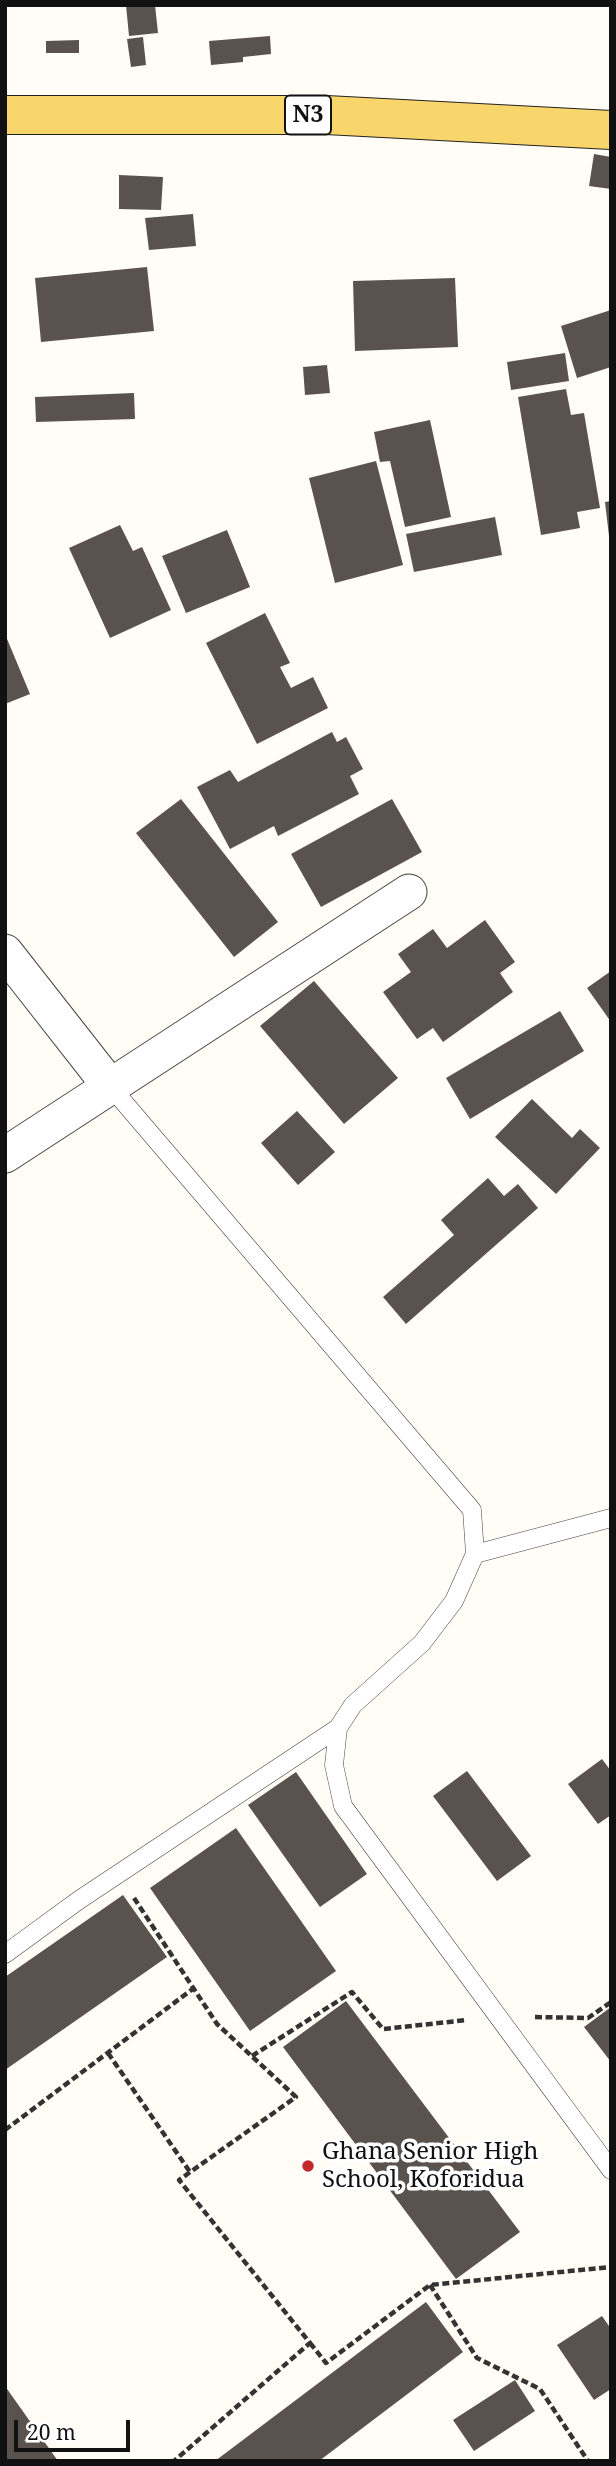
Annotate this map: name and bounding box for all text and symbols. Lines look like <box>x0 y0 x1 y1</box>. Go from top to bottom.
road number: N3 <box>285 96 331 134</box>
place label: Ghana Senior High School, Koforidua <box>322 2138 538 2194</box>
marker: Ghana Senior High School, Koforidua <box>300 2158 316 2174</box>
scale bar <box>18 2406 133 2450</box>
text: 20 m <box>27 2418 76 2446</box>

